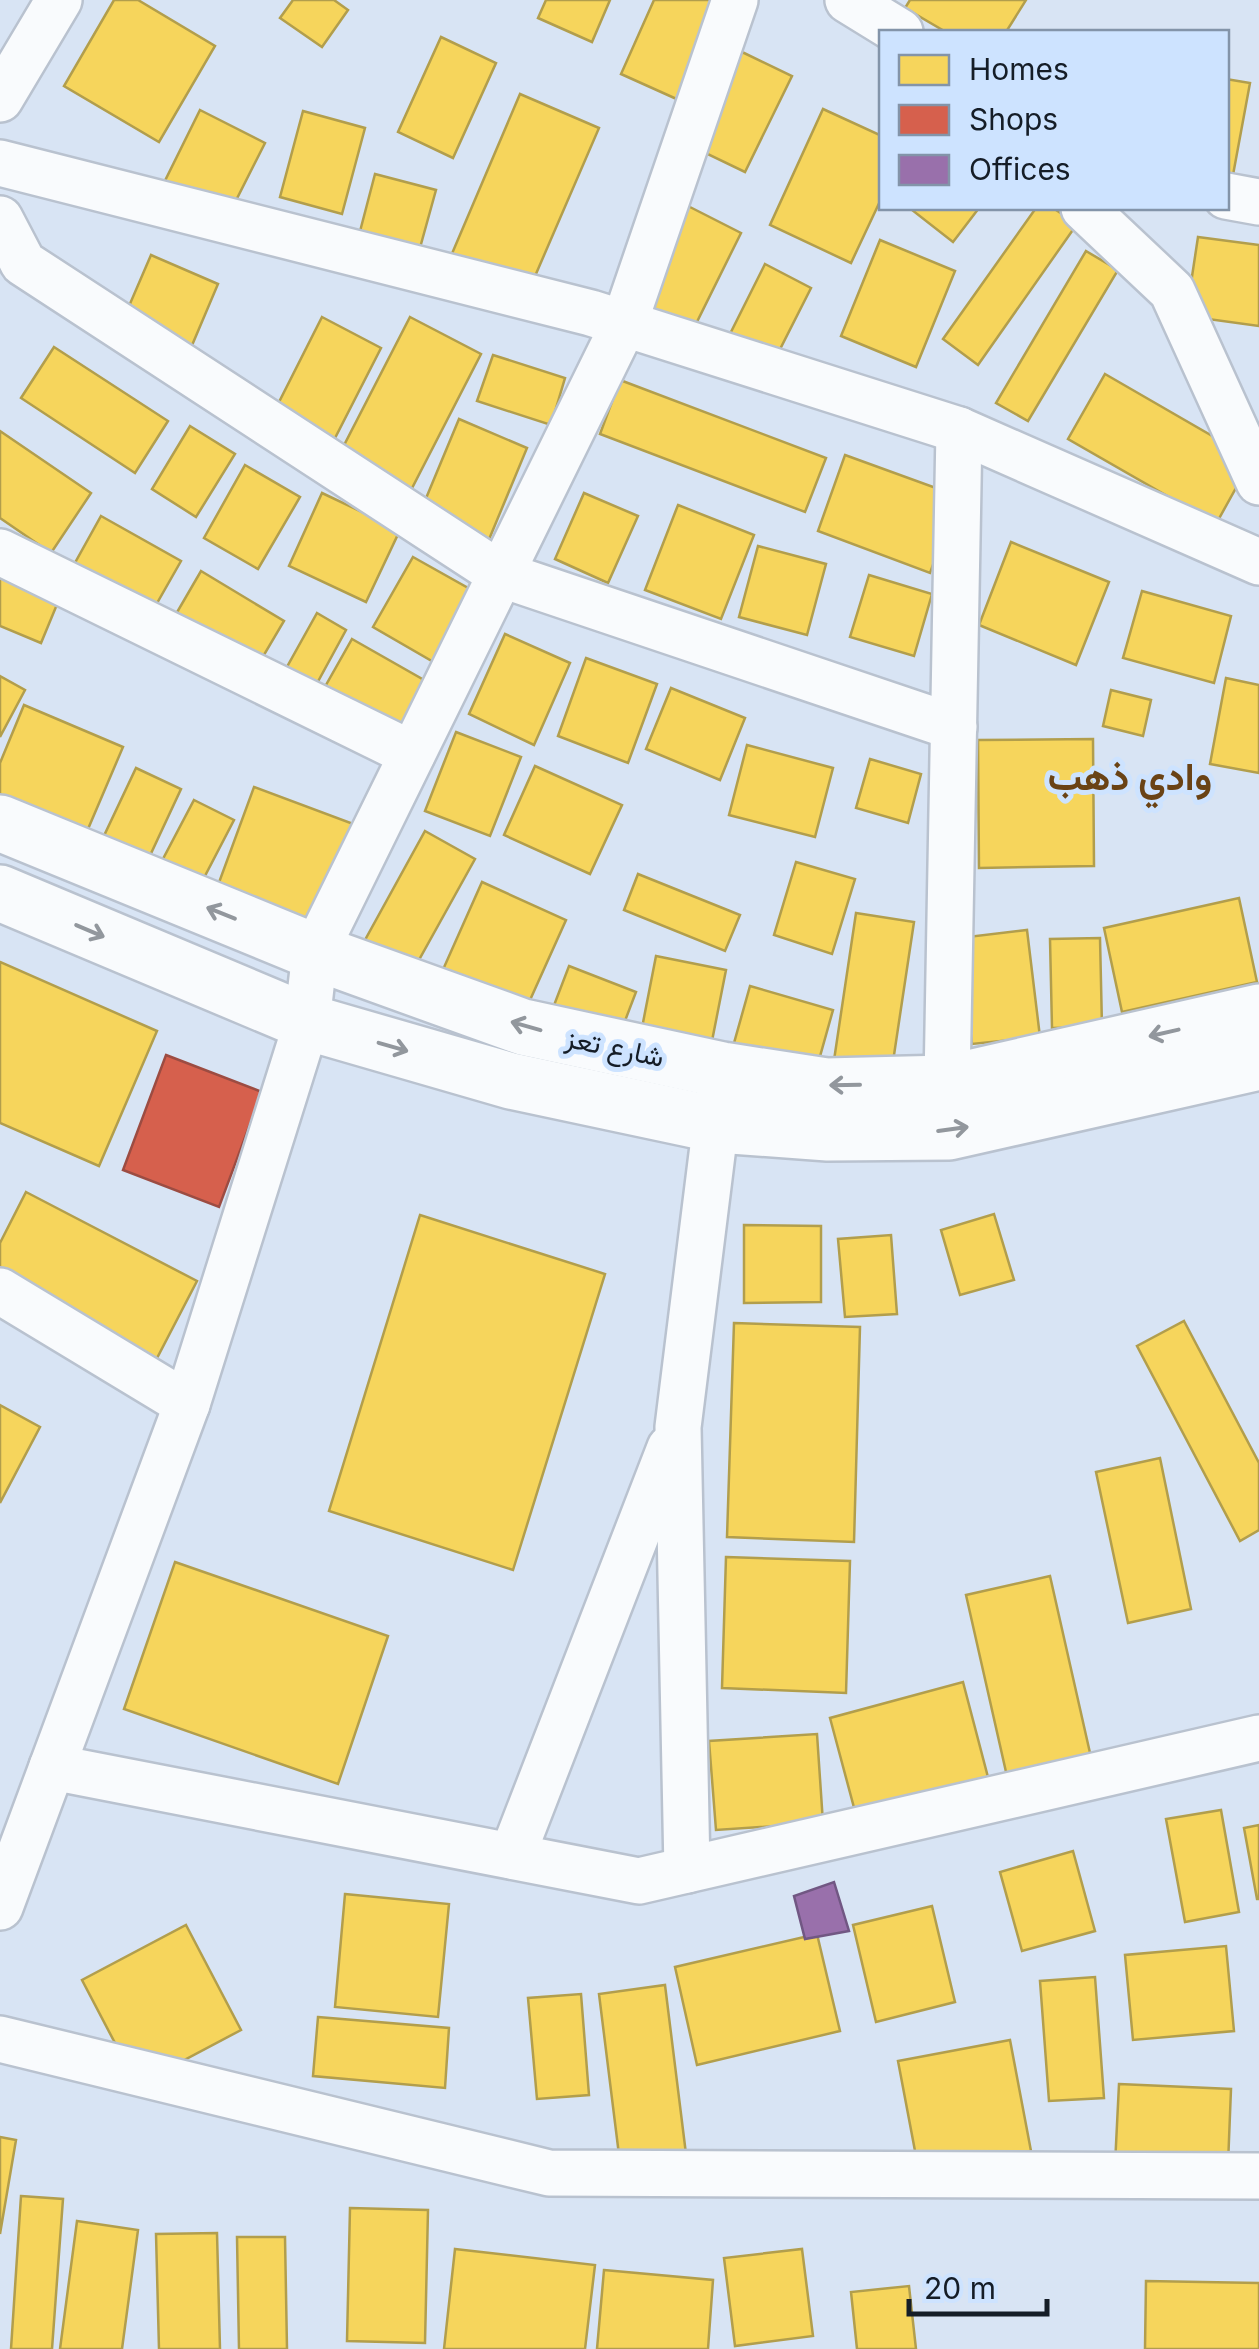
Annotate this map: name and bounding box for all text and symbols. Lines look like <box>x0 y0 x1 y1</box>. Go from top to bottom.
legend <box>879 30 1229 210</box>
text: Homes <box>969 51 1069 87</box>
text: Shops <box>969 101 1058 137</box>
text: Offices <box>969 151 1071 187</box>
district label: وادي ذهب <box>1048 753 1212 809</box>
one-way arrow <box>206 903 237 921</box>
one-way arrow <box>74 923 105 941</box>
one-way arrow <box>510 1016 542 1035</box>
street label: شارع تعز <box>561 1020 667 1076</box>
one-way arrow <box>1149 1025 1181 1043</box>
one-way arrow <box>377 1039 408 1057</box>
one-way arrow <box>829 1076 861 1095</box>
one-way arrow <box>936 1120 969 1138</box>
scale bar <box>909 2254 1046 2316</box>
text: 20 m <box>924 2270 996 2306</box>

